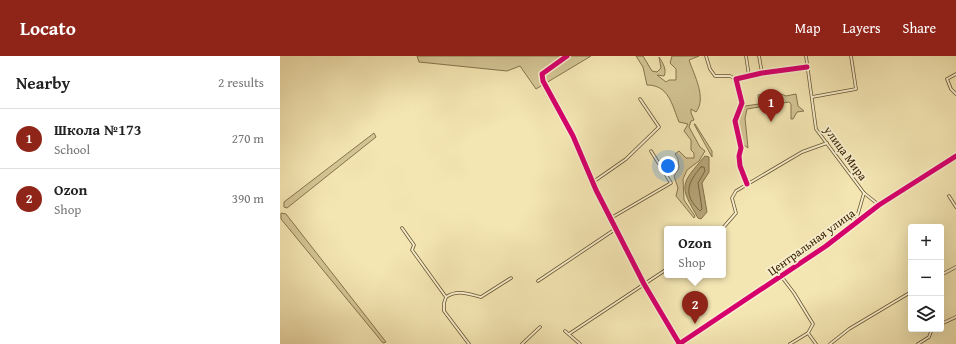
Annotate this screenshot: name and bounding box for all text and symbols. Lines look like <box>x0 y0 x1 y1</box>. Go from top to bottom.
text: Locato <box>20 14 76 42</box>
text: Map <box>795 18 821 38</box>
text: Layers <box>843 18 881 38</box>
text: Share <box>903 18 936 38</box>
text: Nearby <box>16 70 70 95</box>
text: 2 results <box>218 73 264 92</box>
pin: 1 <box>758 89 784 122</box>
text: Школа №173 <box>54 119 141 140</box>
street label: улица Мира <box>820 121 872 184</box>
text: 1 <box>26 129 32 148</box>
text: 270 m <box>232 129 264 148</box>
text: School <box>54 140 90 159</box>
your location <box>658 156 678 176</box>
text: Ozon <box>54 179 87 200</box>
text: 2 <box>26 189 32 208</box>
text: 390 m <box>232 189 264 208</box>
text: Shop <box>54 200 81 219</box>
street label: Центральная улица <box>764 204 858 280</box>
map controls <box>908 224 944 332</box>
button: + <box>908 224 944 260</box>
popup <box>664 226 726 278</box>
text: Ozon <box>678 232 712 253</box>
text: Shop <box>678 253 706 272</box>
button: − <box>908 260 944 296</box>
pin: 2 <box>682 291 708 324</box>
button: layers <box>908 296 944 332</box>

